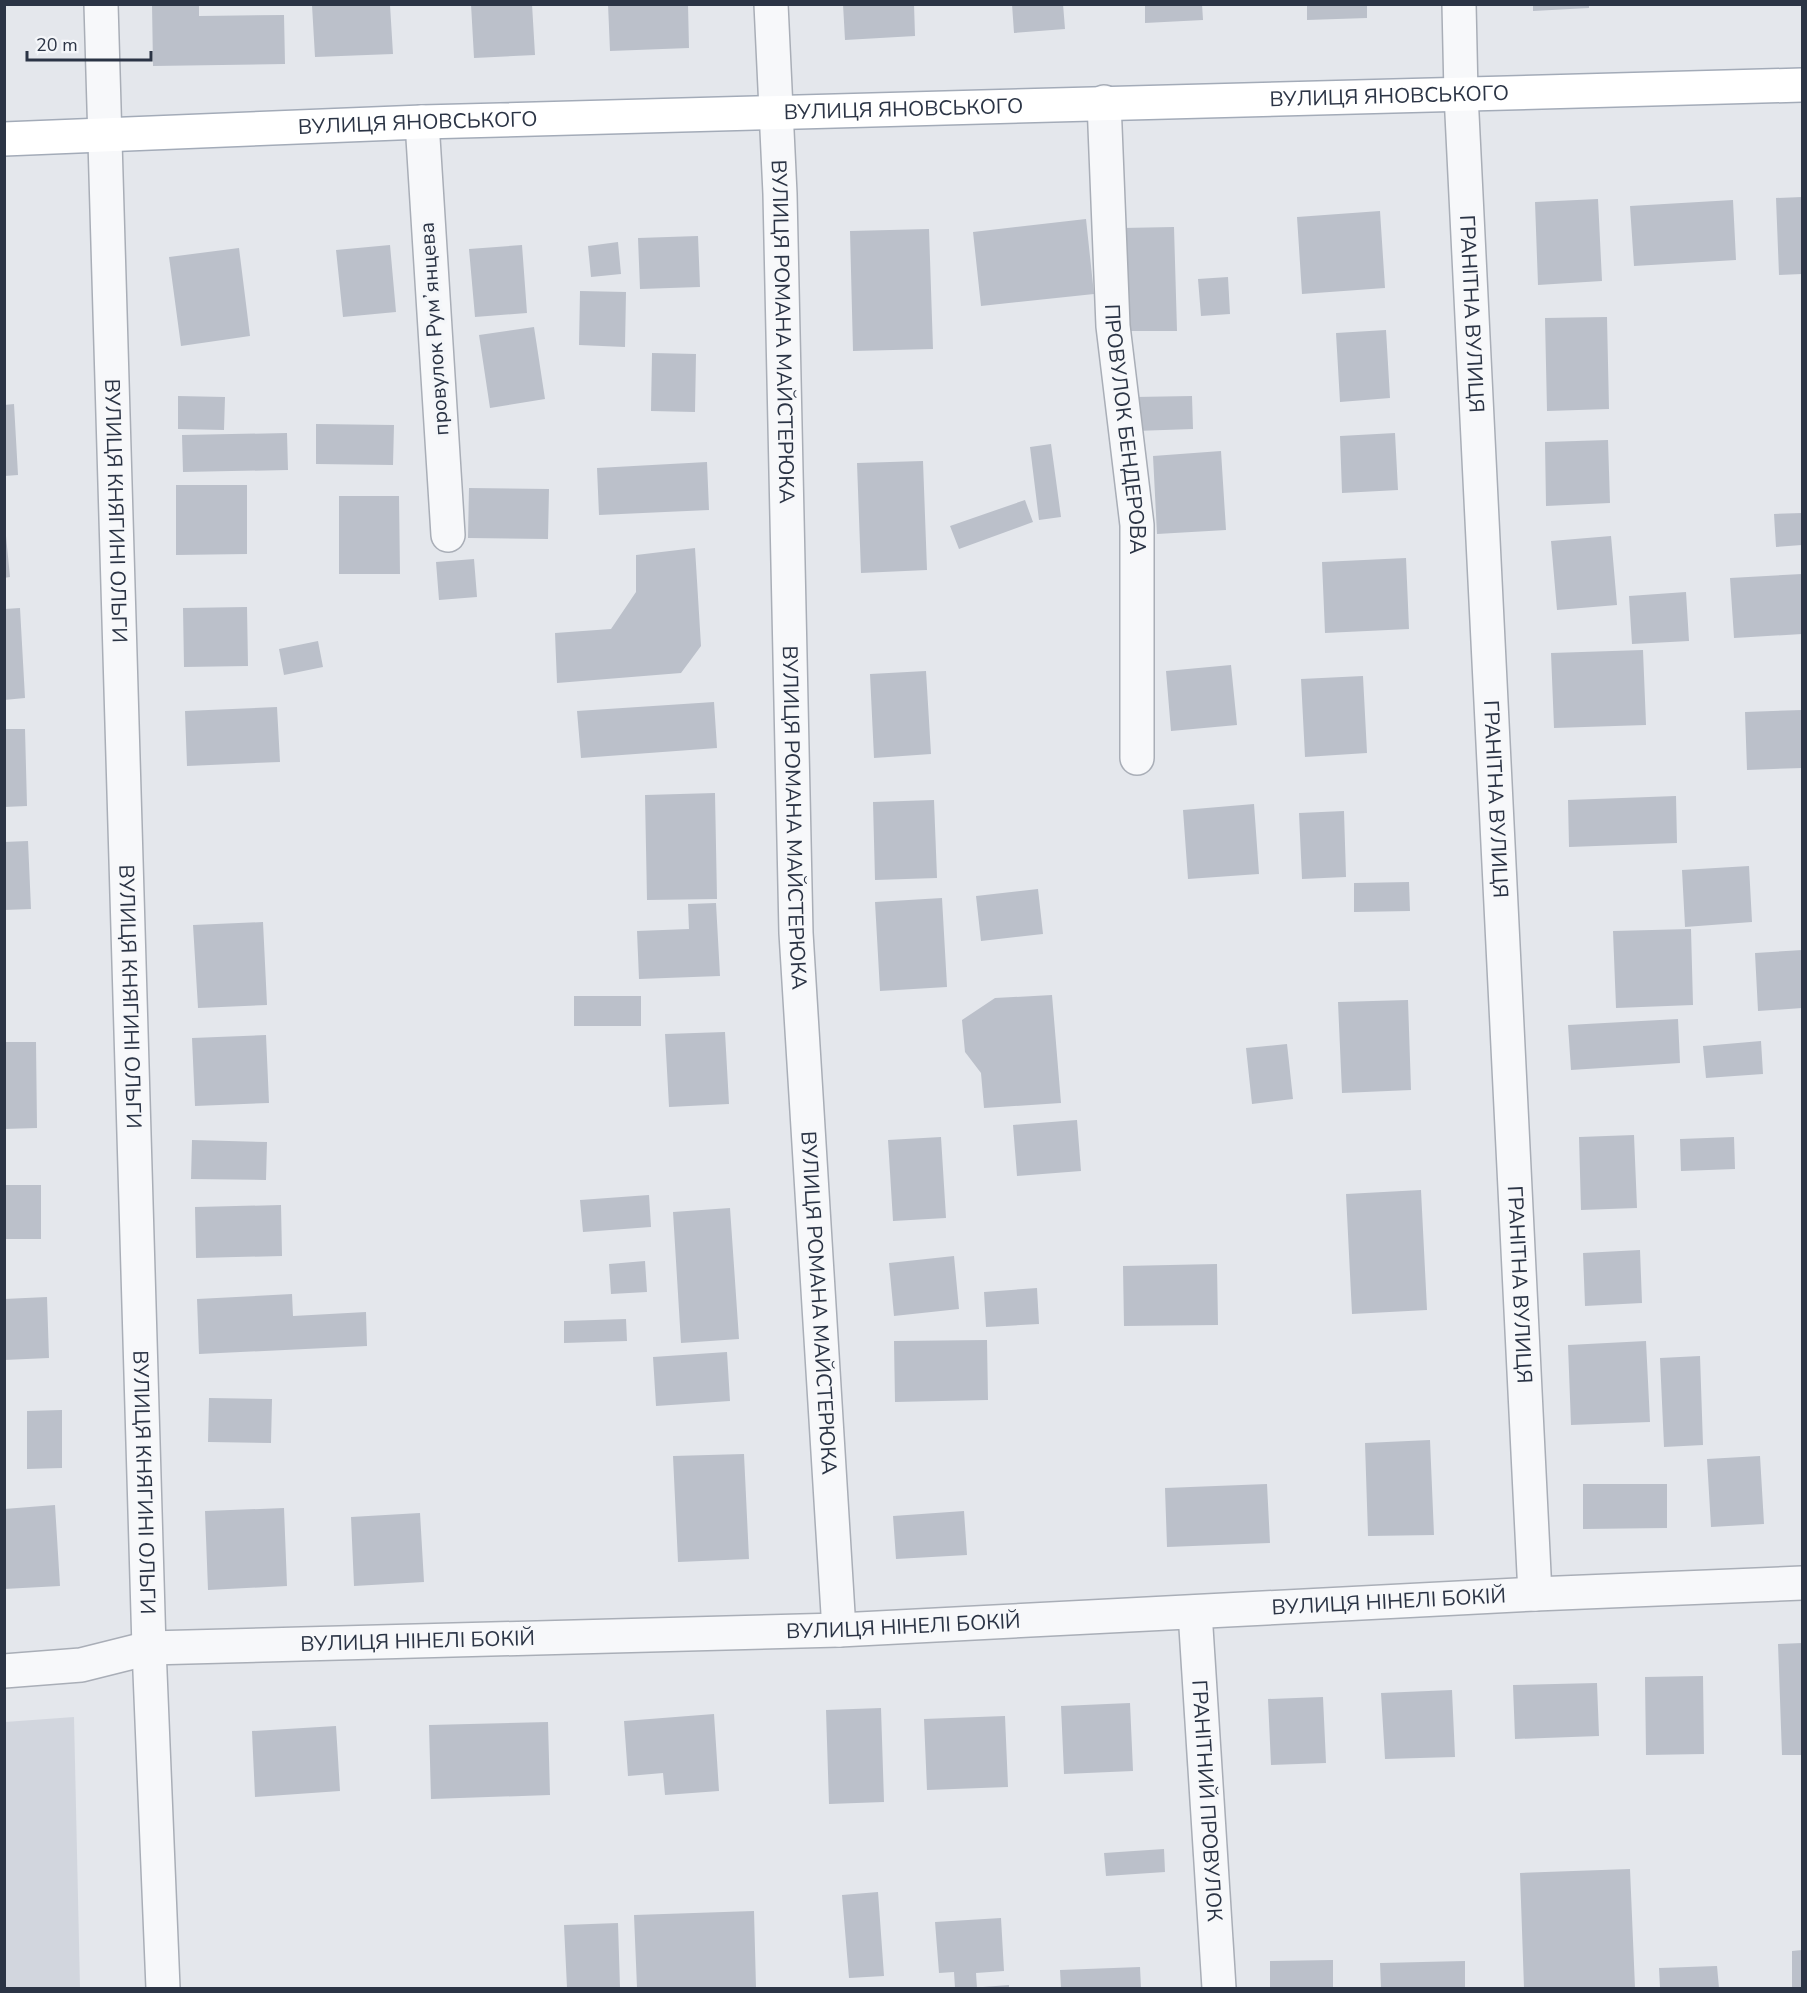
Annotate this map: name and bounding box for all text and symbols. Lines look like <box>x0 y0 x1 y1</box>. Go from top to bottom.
scale bar <box>27 24 152 62</box>
text: 20 m <box>36 33 78 57</box>
street label: ВУЛИЦЯ ЯНОВСЬКОГО <box>1269 79 1509 113</box>
street label: ВУЛИЦЯ ЯНОВСЬКОГО <box>783 92 1024 126</box>
street label: ВУЛИЦЯ ЯНОВСЬКОГО <box>297 105 538 141</box>
street label: ВУЛИЦЯ РОМАНА МАЙСТЕРЮКА <box>764 159 801 504</box>
street label: ГРАНІТНА ВУЛИЦЯ <box>1453 214 1491 413</box>
street label: провулок Румʼянцева <box>413 221 455 437</box>
street label: ПРОВУЛОК БЕНДЕРОВА <box>1098 303 1151 554</box>
street label: ВУЛИЦЯ КНЯГИНІ ОЛЬГИ <box>98 378 134 643</box>
street label: ВУЛИЦЯ РОМАНА МАЙСТЕРЮКА <box>776 645 813 990</box>
street label: ГРАНІТНА ВУЛИЦЯ <box>1477 700 1515 899</box>
street label: ВУЛИЦЯ КНЯГИНІ ОЛЬГИ <box>112 864 148 1129</box>
street label: ВУЛИЦЯ РОМАНА МАЙСТЕРЮКА <box>794 1130 843 1476</box>
street label: ГРАНІТНА ВУЛИЦЯ <box>1501 1185 1539 1384</box>
street label: ВУЛИЦЯ КНЯГИНІ ОЛЬГИ <box>126 1350 162 1615</box>
street label: ВУЛИЦЯ НІНЕЛІ БОКІЙ <box>1271 1582 1507 1622</box>
street label: ВУЛИЦЯ НІНЕЛІ БОКІЙ <box>786 1607 1021 1645</box>
street label: ВУЛИЦЯ НІНЕЛІ БОКІЙ <box>300 1624 535 1658</box>
street label: ГРАНІТНИЙ ПРОВУЛОК <box>1185 1679 1229 1923</box>

